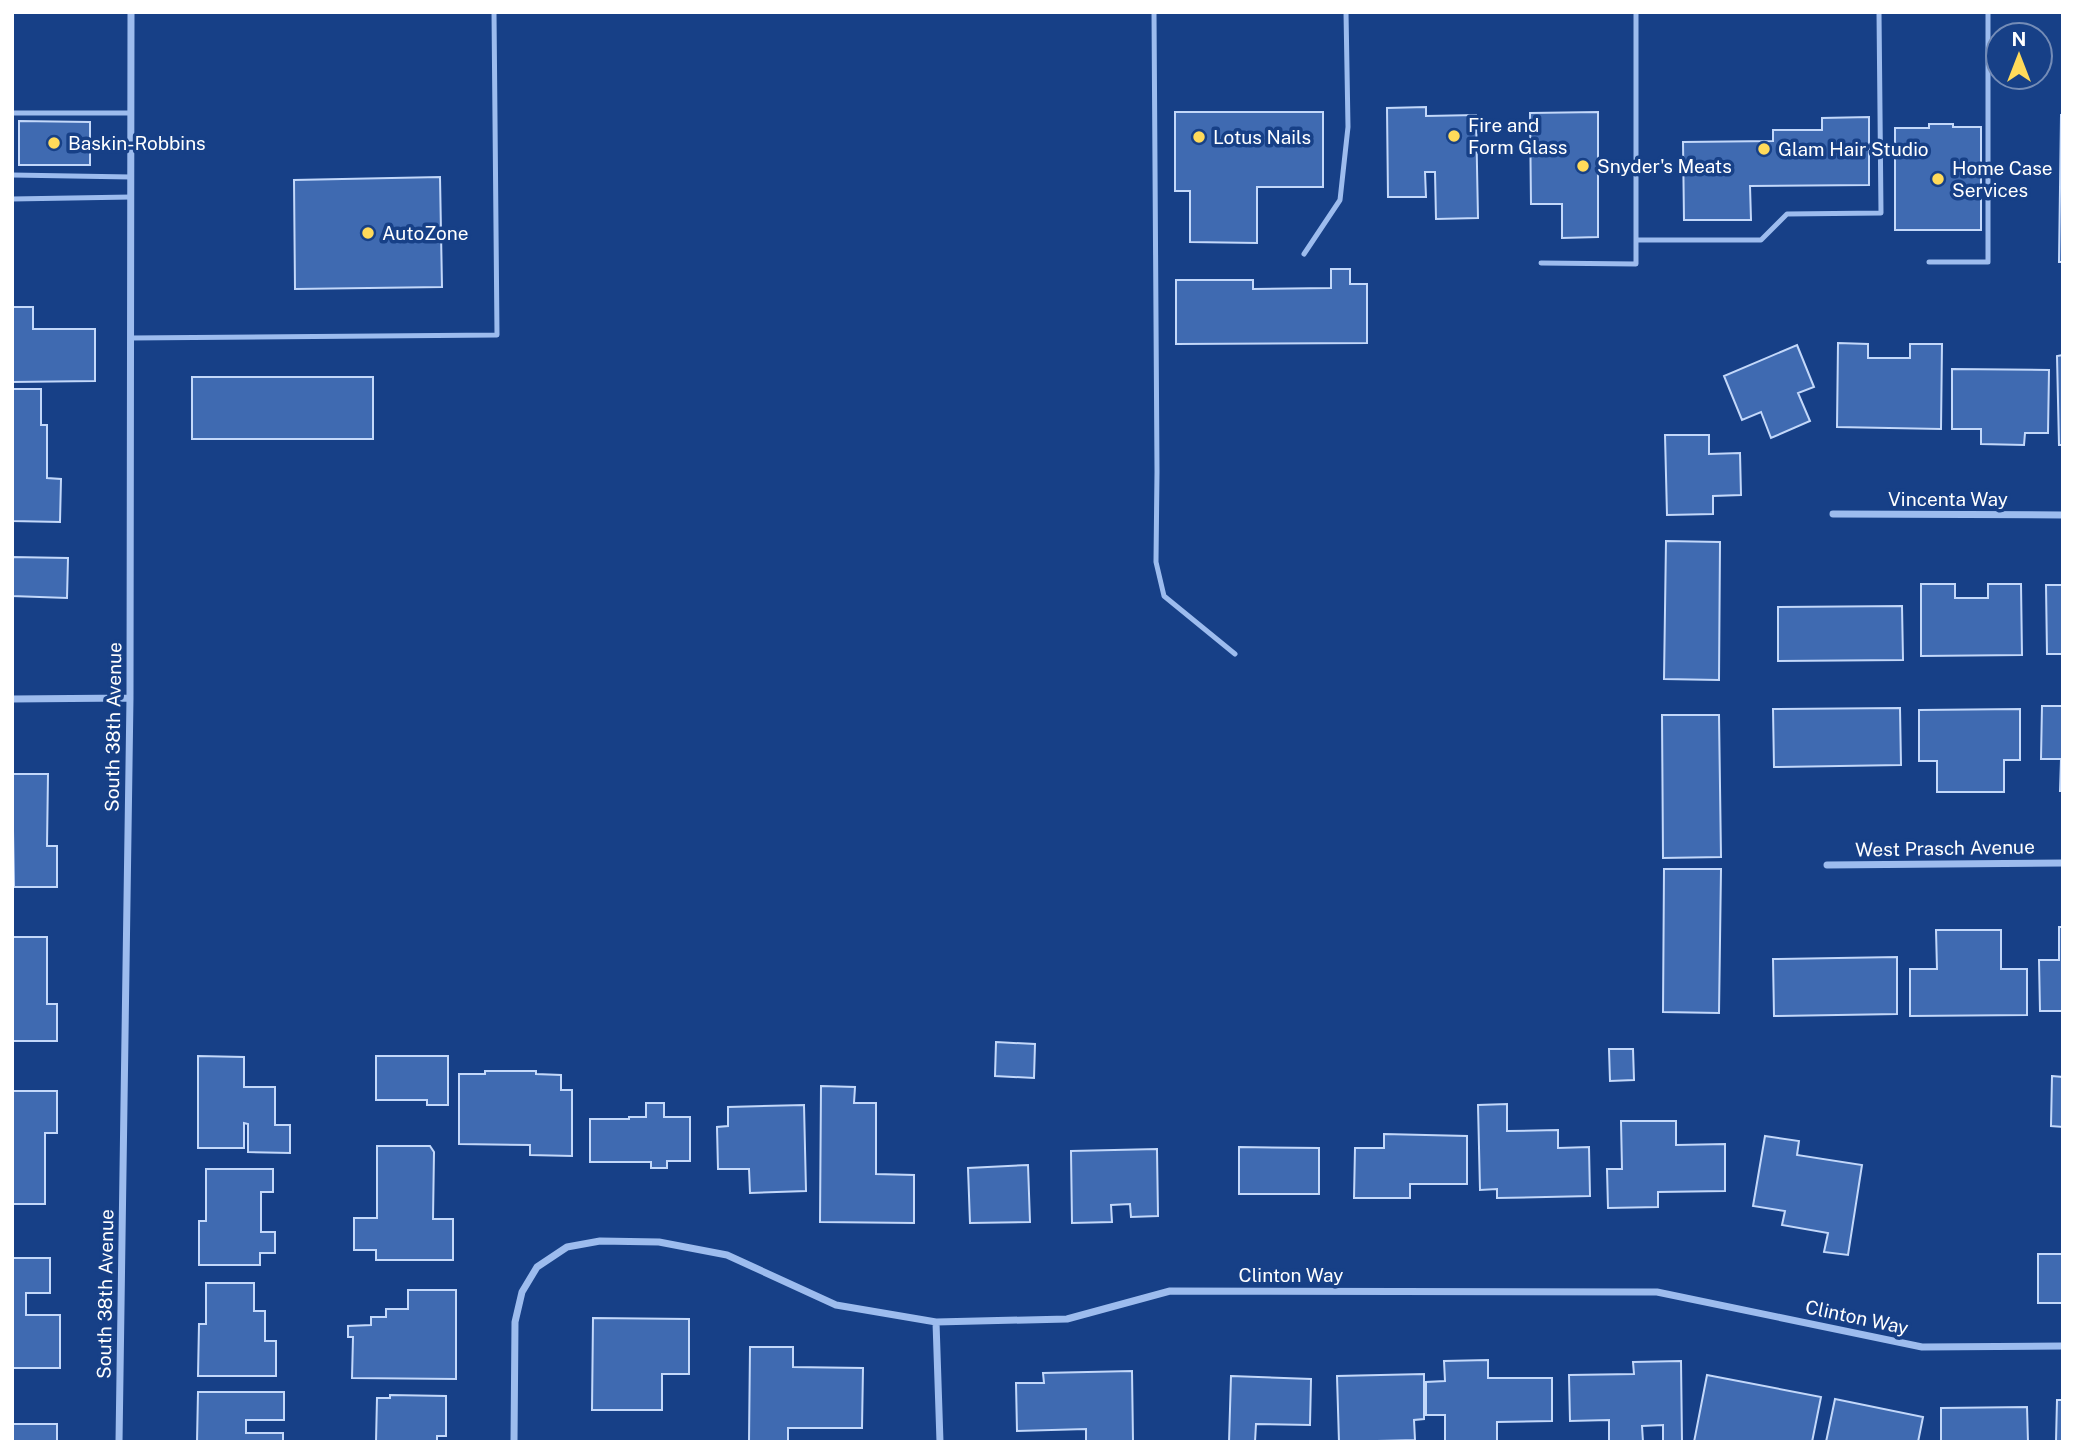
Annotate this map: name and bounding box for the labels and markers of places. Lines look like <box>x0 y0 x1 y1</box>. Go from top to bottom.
place label: Fire and Form Glass <box>1468 114 1567 158</box>
place label: Lotus Nails <box>1213 126 1311 148</box>
marker: Fire and Form Glass <box>1446 128 1462 144</box>
marker: Lotus Nails <box>1191 129 1207 145</box>
place label: Baskin-Robbins <box>68 132 206 154</box>
marker: Baskin-Robbins <box>46 135 62 151</box>
place label: Glam Hair Studio <box>1778 138 1929 160</box>
marker: Glam Hair Studio <box>1756 141 1772 157</box>
place label: Snyder's Meats <box>1597 155 1732 177</box>
place label: Home Case Services <box>1952 157 2053 201</box>
marker: Snyder's Meats <box>1575 158 1591 174</box>
marker: Home Case Services <box>1930 171 1946 187</box>
place label: AutoZone <box>382 222 469 244</box>
marker: AutoZone <box>360 225 376 241</box>

